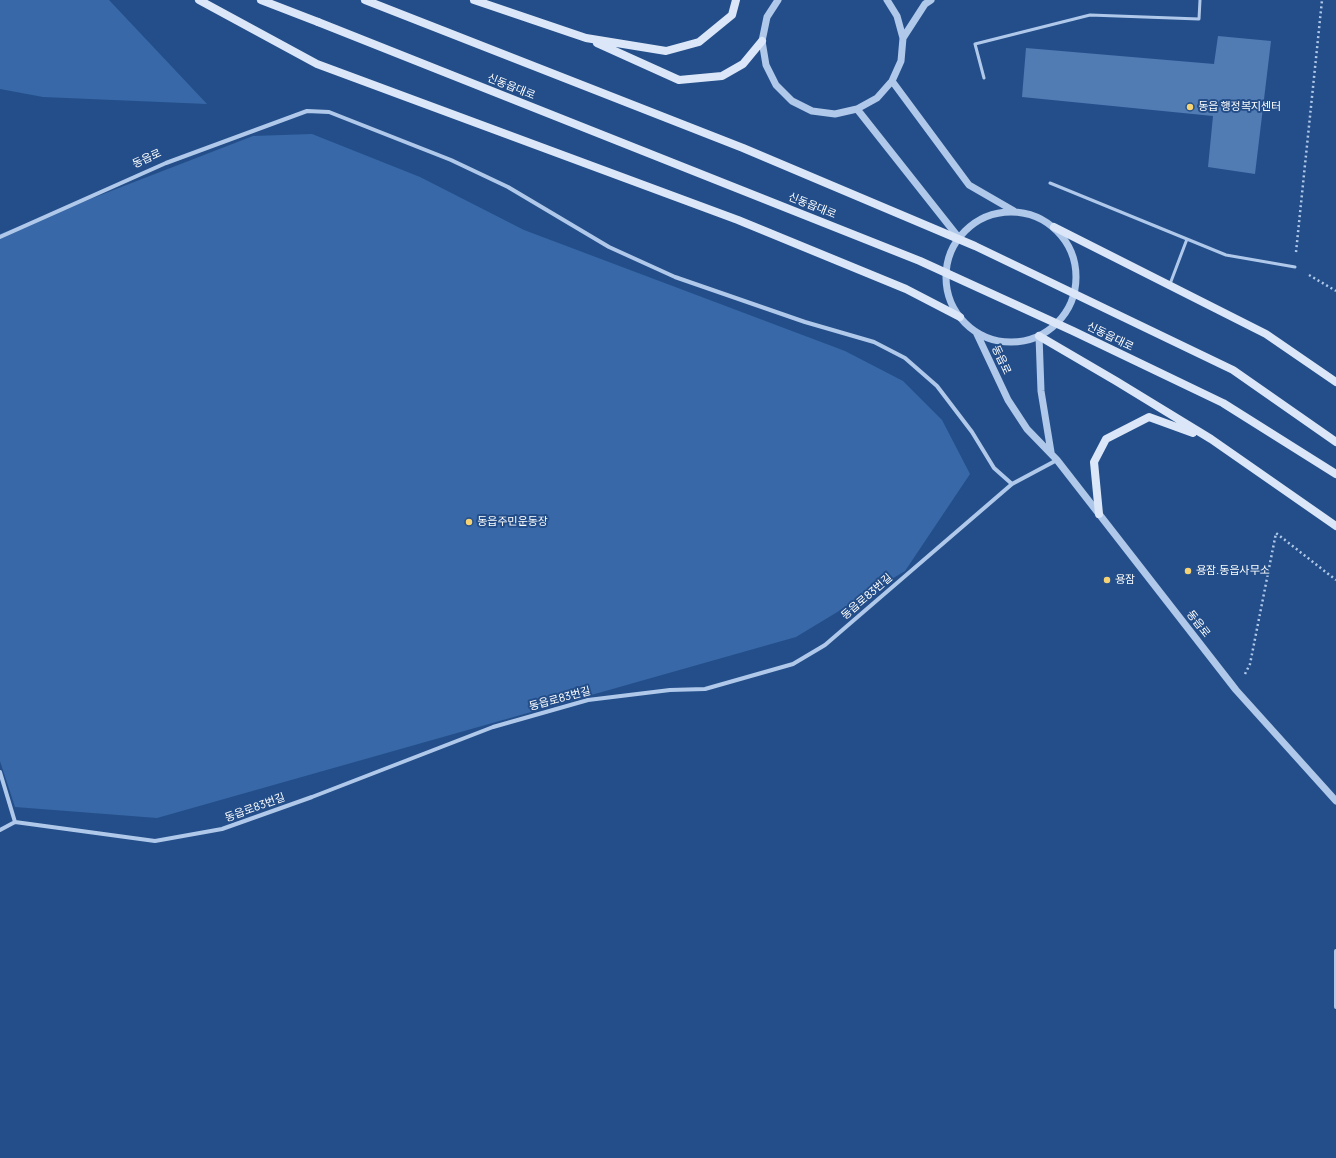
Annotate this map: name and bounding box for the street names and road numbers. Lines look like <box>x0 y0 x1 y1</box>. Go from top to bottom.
street label: 신동읍대로 <box>485 71 537 103</box>
street label: 동읍로 <box>130 147 164 171</box>
street label: 신동읍대로 <box>786 190 838 222</box>
street label: 신동읍대로 <box>1084 320 1136 354</box>
street label: 동읍로 <box>989 343 1013 377</box>
street label: 동읍로83번길 <box>839 571 895 623</box>
street label: 동읍로 <box>1183 608 1213 640</box>
street label: 동읍로83번길 <box>528 684 592 714</box>
street label: 동읍로83번길 <box>223 791 287 825</box>

